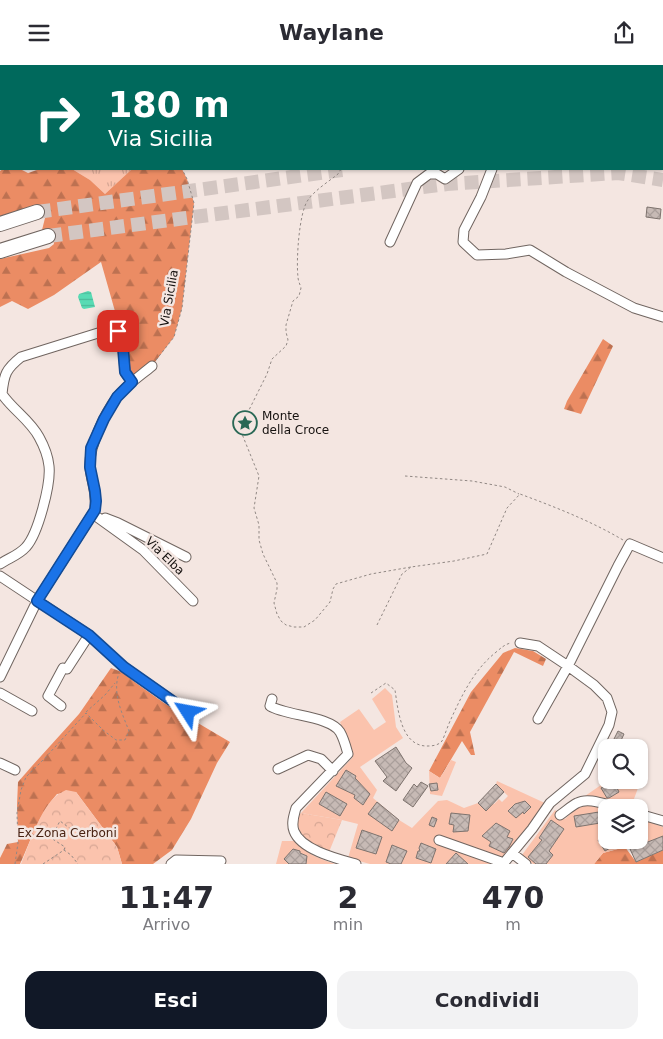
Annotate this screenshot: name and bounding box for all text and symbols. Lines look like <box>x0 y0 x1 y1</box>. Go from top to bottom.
icon: menu <box>25 19 53 47</box>
icon: share <box>610 19 638 47</box>
text: Waylane <box>279 20 384 45</box>
icon: right <box>25 85 90 150</box>
text: 180 m <box>108 85 230 125</box>
text: Via Sicilia <box>108 126 213 151</box>
street label: Via Sicilia <box>157 269 181 327</box>
pin <box>97 310 139 352</box>
icon: arrive <box>104 317 132 345</box>
place label: Monte della Croce <box>262 409 329 437</box>
place icon: Monte della Croce <box>232 410 258 436</box>
street label: Via Elba <box>143 534 187 578</box>
position arrow <box>161 685 213 737</box>
map controls <box>598 739 648 849</box>
button: search <box>598 739 648 789</box>
button: layers <box>598 799 648 849</box>
park label: Ex Zona Cerboni <box>17 826 117 840</box>
text: 11:47 <box>119 880 214 915</box>
text: 2 <box>337 880 358 915</box>
text: 470 <box>482 880 544 915</box>
text: Arrivo <box>143 915 190 934</box>
text: min <box>333 915 363 934</box>
text: m <box>505 915 521 934</box>
button: Esci <box>25 971 327 1029</box>
button: Condividi <box>337 971 638 1029</box>

